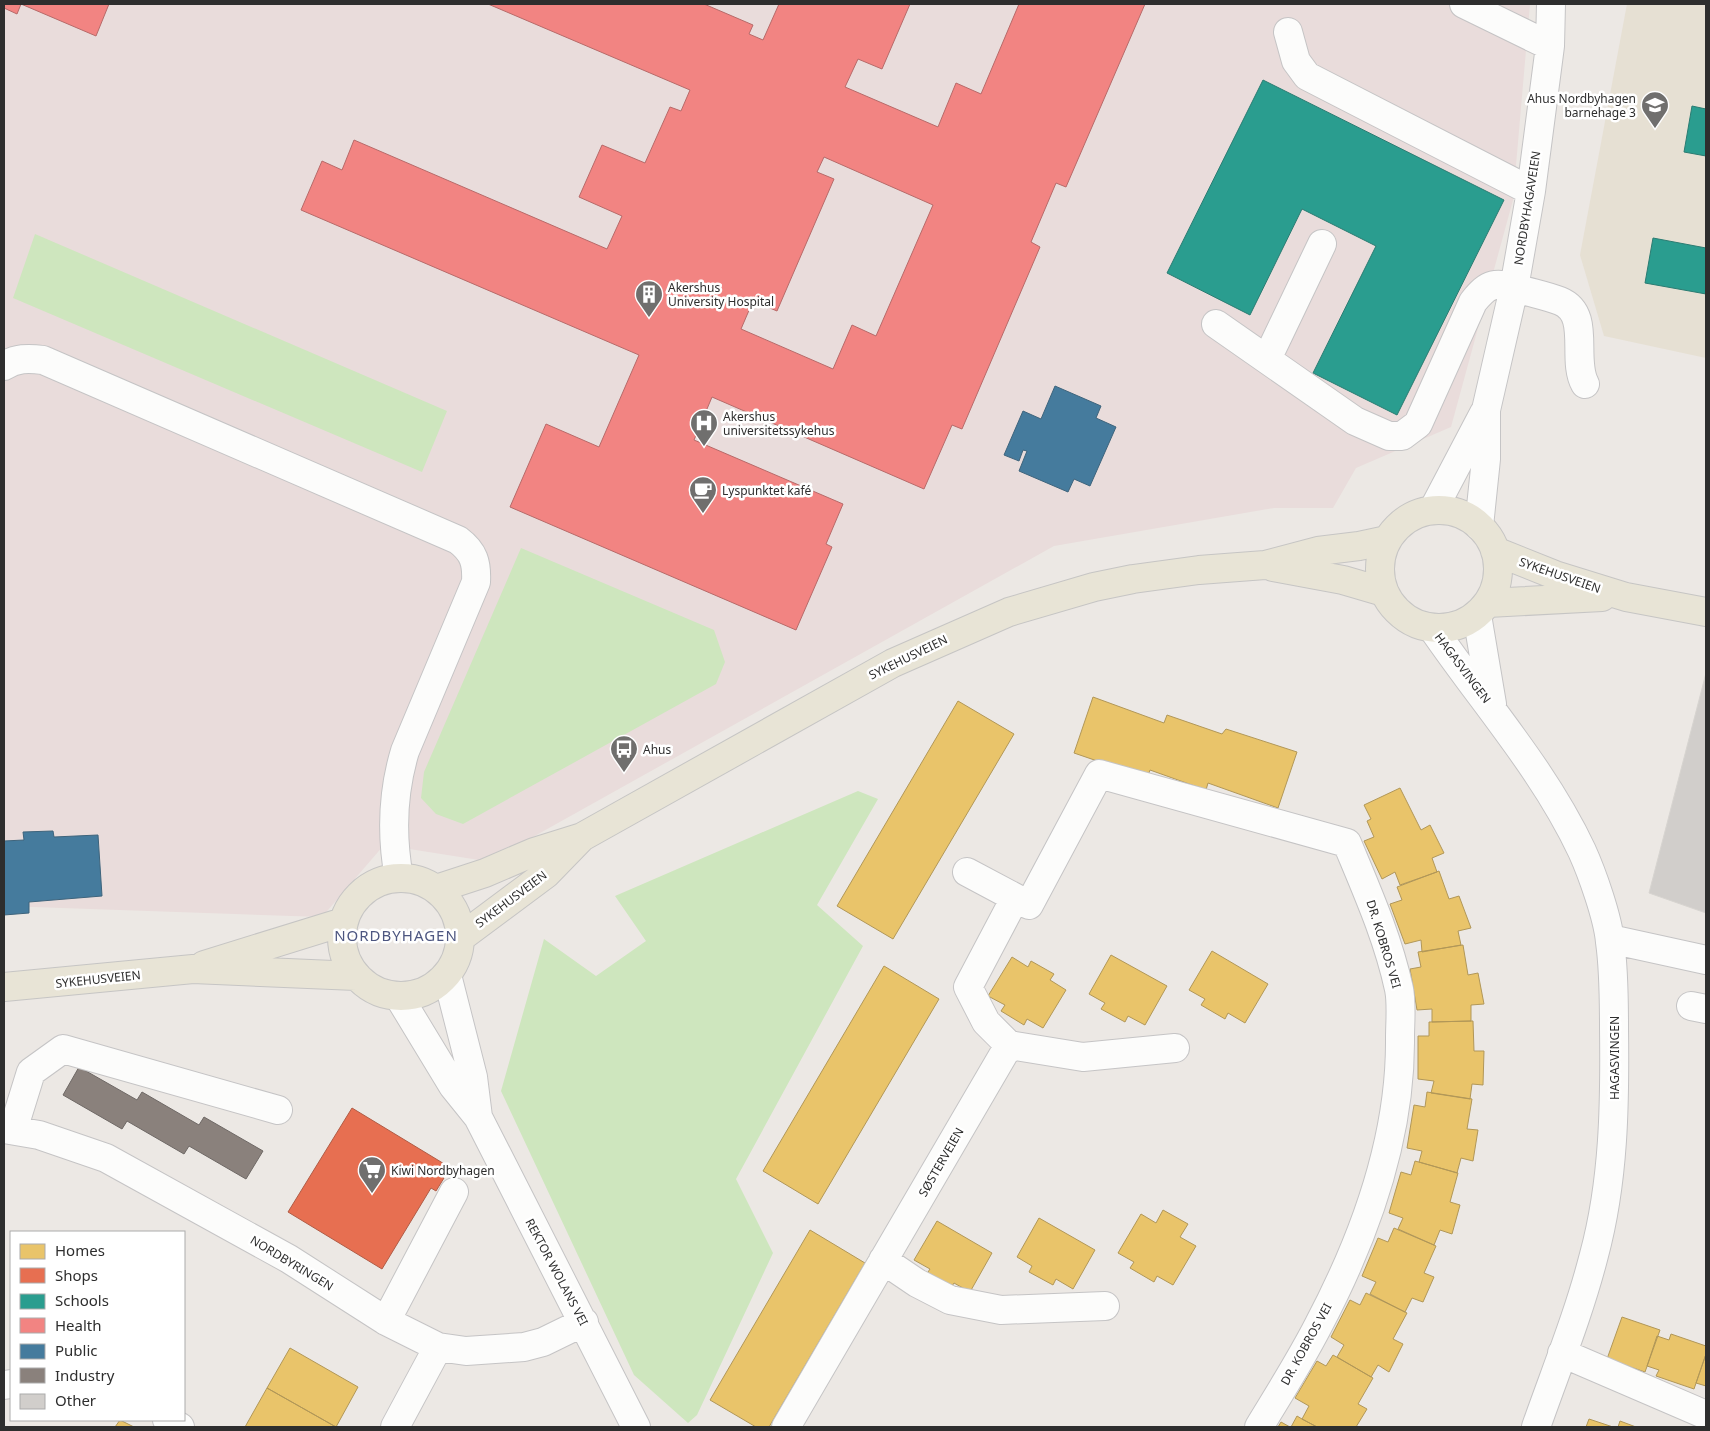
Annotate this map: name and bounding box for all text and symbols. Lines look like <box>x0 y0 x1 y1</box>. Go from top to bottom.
place label: Ahus Nordbyhagen barnehage 3 <box>1527 90 1636 121</box>
school or university icon: Ahus Nordbyhagen barnehage 3 <box>1640 90 1670 129</box>
street label: NORDBYHAGAVEIEN <box>1510 150 1544 266</box>
building icon: Akershus University Hospital <box>634 279 664 318</box>
place label: Akershus University Hospital <box>668 279 774 310</box>
hospital icon: Akershus universitetssykehus <box>689 408 719 447</box>
place label: Akershus universitetssykehus <box>723 408 835 439</box>
cafe icon: Lyspunktet kafé <box>688 475 718 514</box>
place label: Lyspunktet kafé <box>722 482 812 499</box>
street label: SYKEHUSVEIEN <box>1517 553 1603 597</box>
street label: HAGASVINGEN <box>1431 629 1495 707</box>
street label: SYKEHUSVEIEN <box>866 631 950 683</box>
bus stop icon: Ahus <box>609 734 639 773</box>
place label: Ahus <box>643 741 672 758</box>
street label: SYKEHUSVEIEN <box>472 866 550 932</box>
street label: DR. KOBROS VEI <box>1363 898 1405 990</box>
district label: NORDBYHAGEN <box>334 925 458 945</box>
street label: SYKEHUSVEIEN <box>55 966 141 992</box>
street label: HAGASVINGEN <box>1606 1016 1623 1100</box>
street label: SØSTERVEIEN <box>914 1124 968 1200</box>
supermarket icon: Kiwi Nordbyhagen <box>357 1155 387 1194</box>
place label: Kiwi Nordbyhagen <box>391 1162 495 1179</box>
street label: REKTOR WOLANS VEI <box>522 1215 592 1329</box>
legend <box>10 1231 185 1421</box>
street label: NORDBYRINGEN <box>247 1231 337 1295</box>
text: Homes <box>55 1240 105 1260</box>
text: Shops <box>55 1265 98 1285</box>
text: Schools <box>55 1290 109 1310</box>
street label: DR. KOBROS VEI <box>1276 1300 1336 1388</box>
text: Health <box>55 1315 102 1335</box>
text: Public <box>55 1340 98 1360</box>
text: Industry <box>55 1365 115 1385</box>
text: Other <box>55 1390 96 1410</box>

